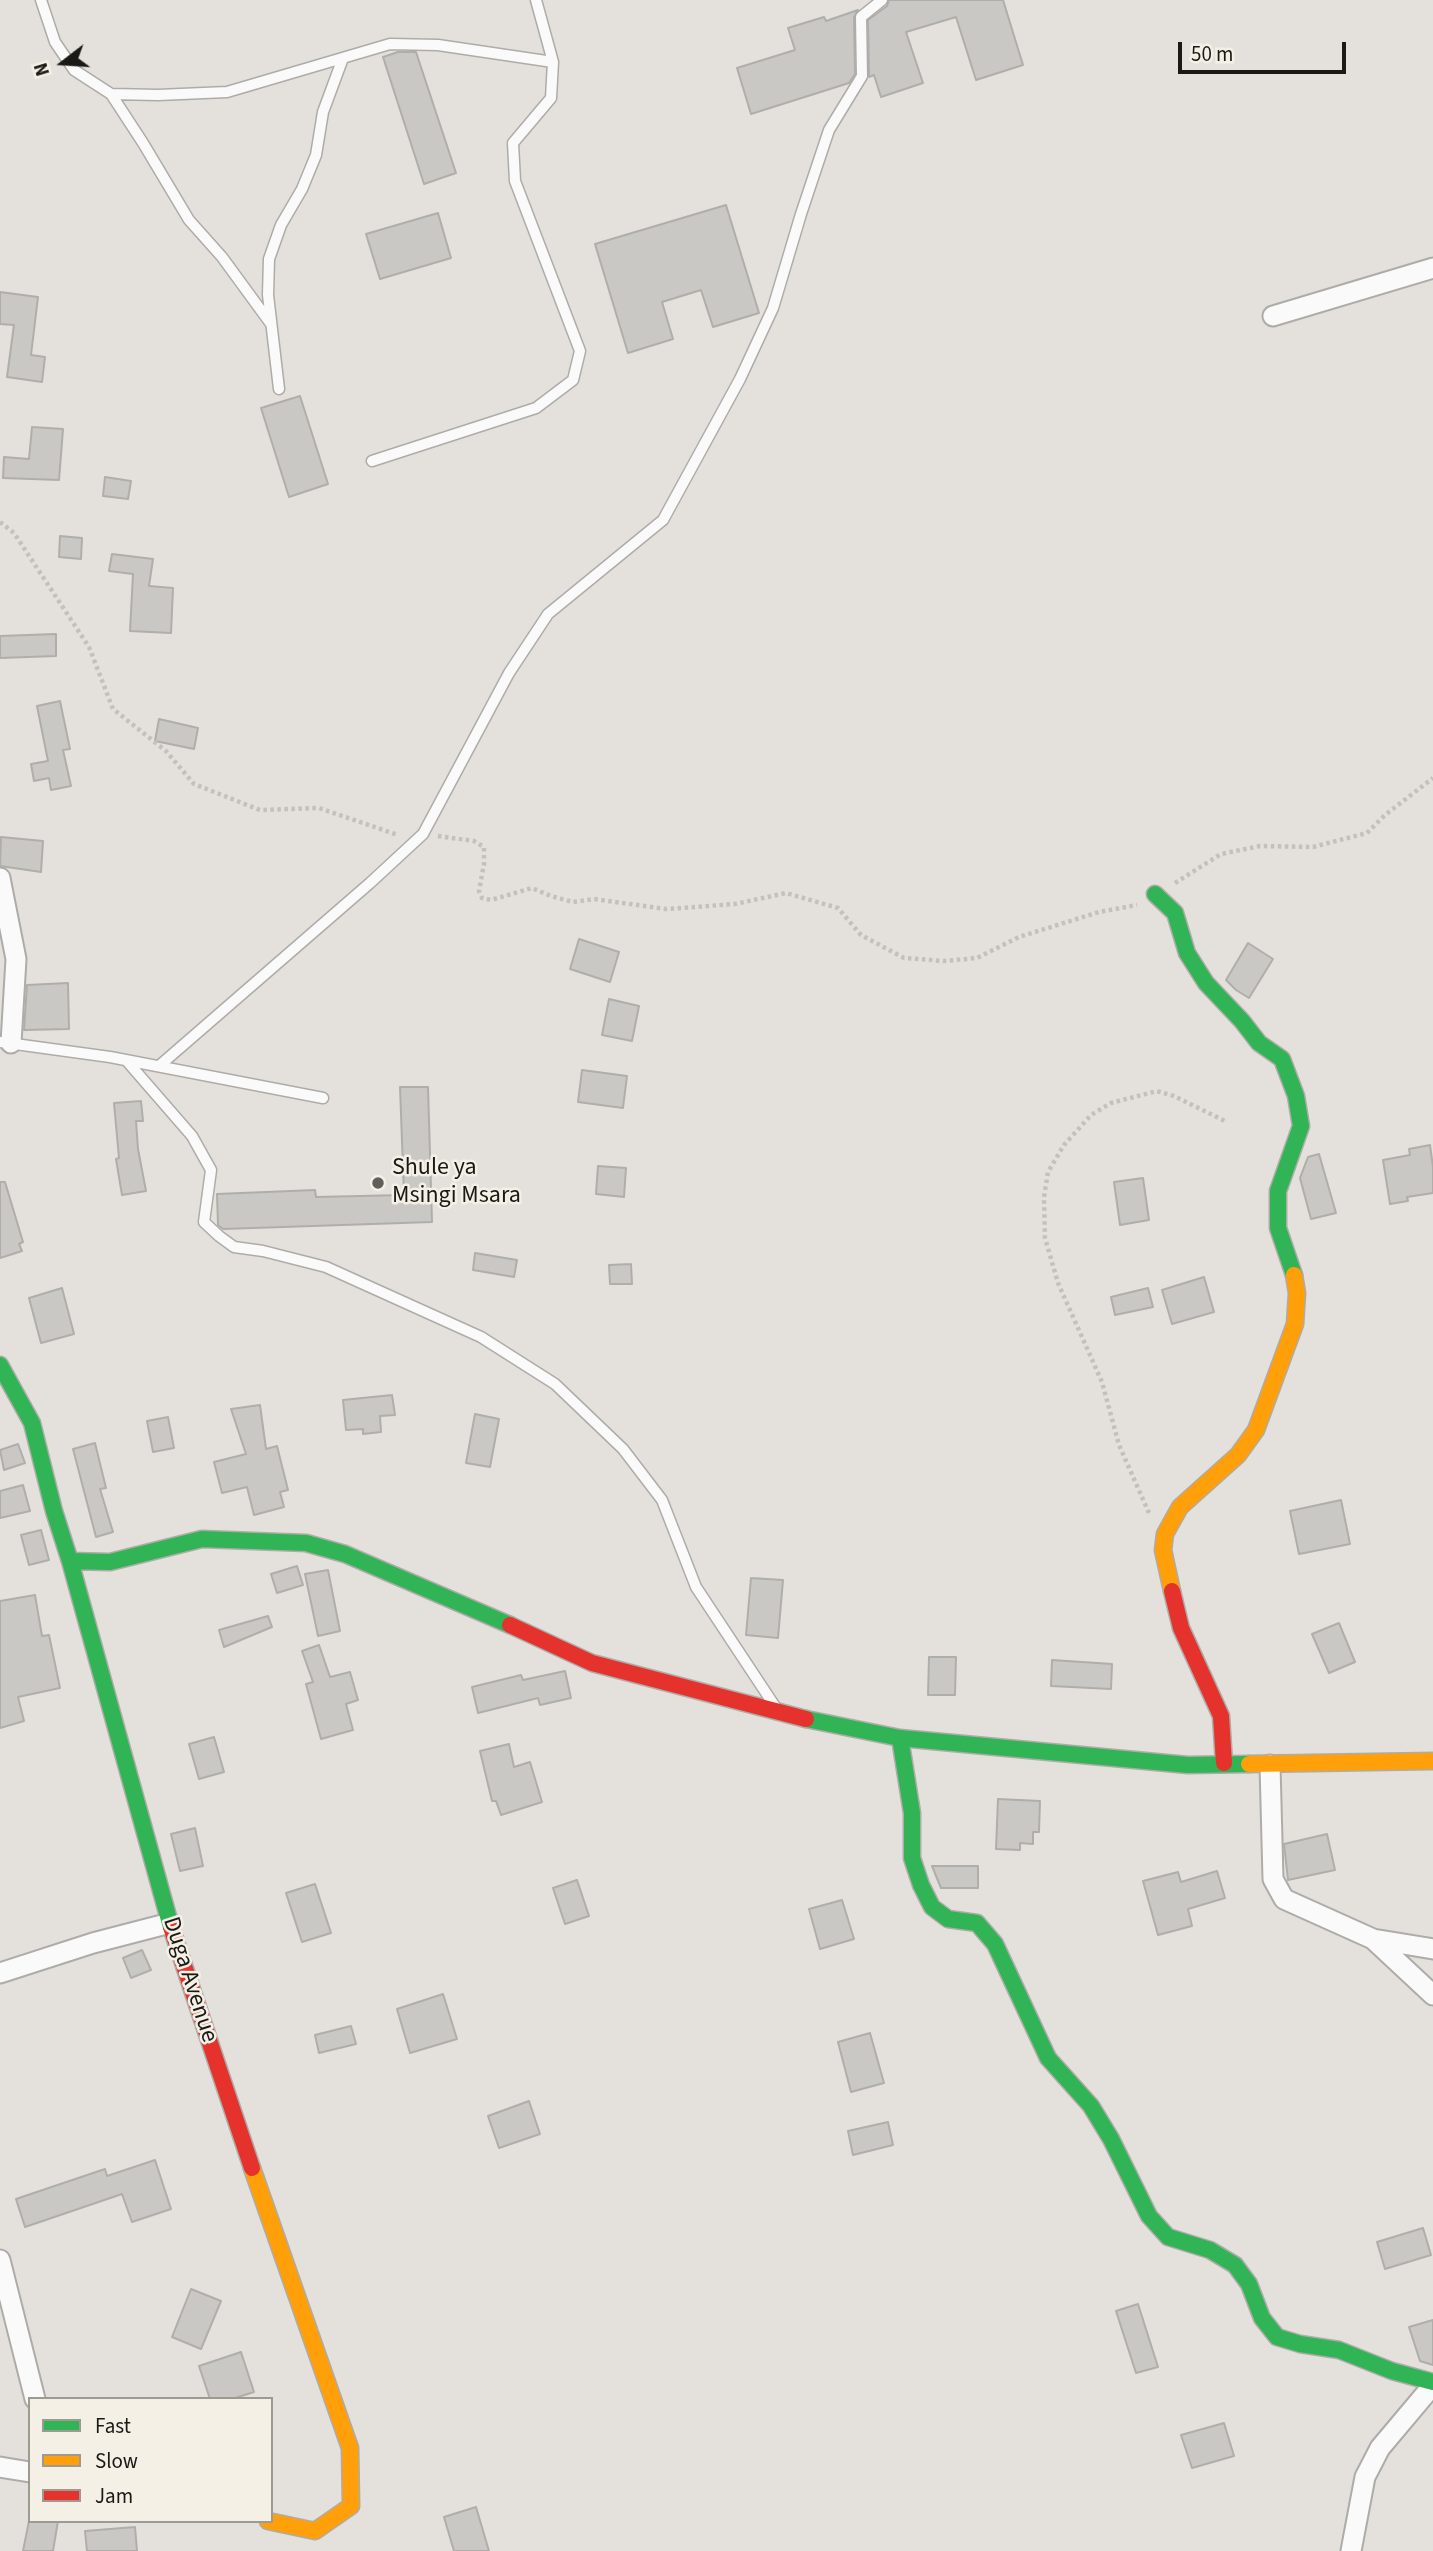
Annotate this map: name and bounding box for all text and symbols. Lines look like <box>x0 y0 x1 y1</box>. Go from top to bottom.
north arrow <box>28 28 98 98</box>
scale bar <box>1181 28 1349 72</box>
text: 50 m <box>1191 39 1233 69</box>
text: N <box>28 59 57 79</box>
place label: Shule ya Msingi Msara <box>392 1155 521 1211</box>
marker: Shule ya Msingi Msara <box>370 1175 386 1191</box>
street label: Duga Avenue <box>155 1914 223 2046</box>
legend <box>28 2397 273 2523</box>
text: Fast <box>95 2411 131 2441</box>
text: Slow <box>95 2446 138 2476</box>
text: Jam <box>95 2481 133 2511</box>

